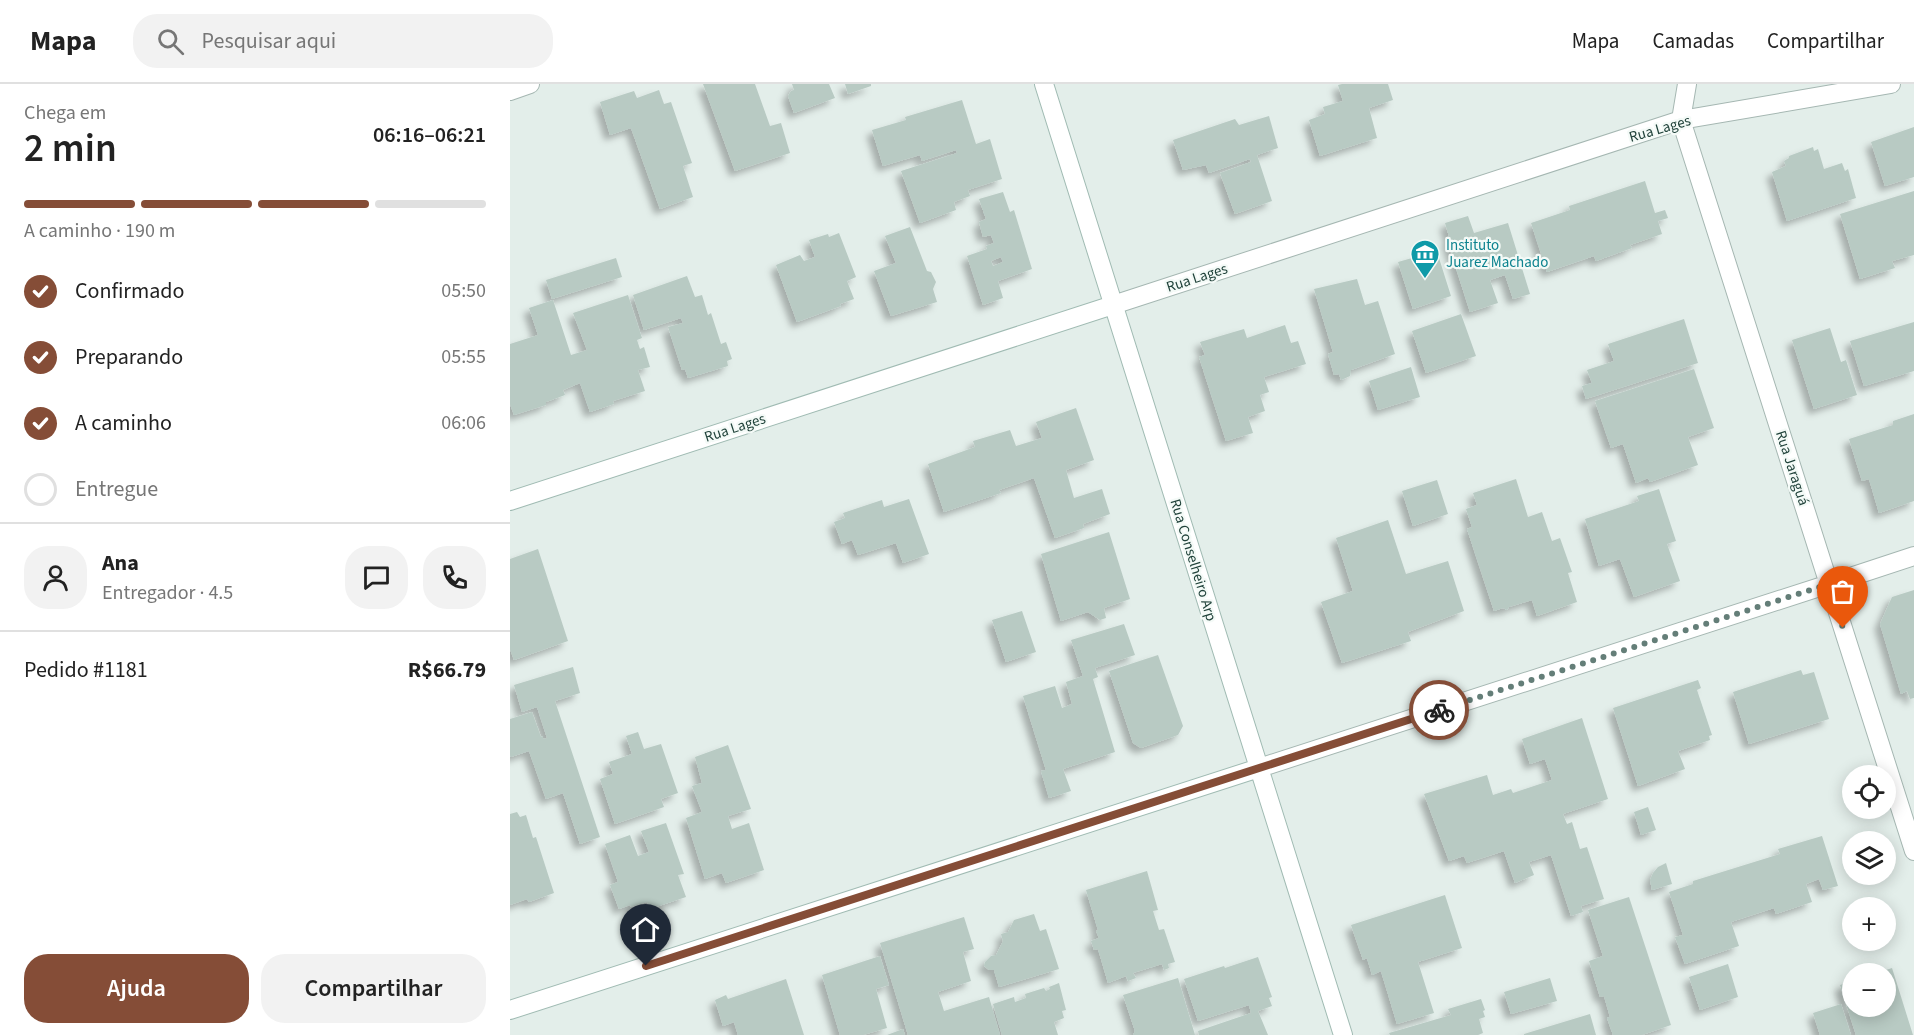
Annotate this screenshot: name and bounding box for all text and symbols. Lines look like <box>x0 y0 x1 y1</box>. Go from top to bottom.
search box <box>133 14 553 68</box>
text: Mapa <box>30 21 97 61</box>
icon: search <box>154 25 187 58</box>
text: Pesquisar aqui <box>202 25 336 57</box>
text: Mapa <box>1572 26 1619 56</box>
text: Camadas <box>1652 26 1734 56</box>
text: Compartilhar <box>1767 26 1884 56</box>
text: Chega em <box>24 99 106 127</box>
street label: Rua Lages <box>1627 110 1693 148</box>
text: 06:16–06:21 <box>373 119 486 151</box>
text: 2 min <box>24 121 117 177</box>
text: A caminho · 190 m <box>24 217 175 245</box>
place label: Instituto Juarez Machado <box>1446 235 1548 273</box>
museum icon: Instituto Juarez Machado <box>1409 238 1441 280</box>
street label: Rua Lages <box>1164 258 1230 298</box>
icon: check <box>24 275 57 308</box>
text: Confirmado <box>75 275 184 307</box>
text: 05:50 <box>441 277 486 305</box>
icon: check <box>24 341 57 374</box>
text: Preparando <box>75 341 183 373</box>
text: 05:55 <box>441 343 486 371</box>
icon: check <box>24 407 57 440</box>
text: A caminho <box>75 407 172 439</box>
street label: Rua Lages <box>702 408 768 448</box>
text: 06:06 <box>441 409 486 437</box>
street label: Rua Jaraguá <box>1770 428 1814 508</box>
text: Entregue <box>75 473 158 505</box>
street label: Rua Conselheiro Arp <box>1164 496 1222 624</box>
button: person <box>24 546 87 609</box>
button: chat <box>345 546 408 609</box>
button: phone <box>423 546 486 609</box>
text: Ana <box>102 547 139 579</box>
pin <box>1817 566 1868 628</box>
icon: bag <box>1826 575 1859 608</box>
text: Entregador · 4.5 <box>102 579 233 607</box>
text: Pedido #1181 <box>24 654 148 686</box>
text: R$66.79 <box>408 654 486 686</box>
courier <box>1409 680 1469 740</box>
icon: bike <box>1423 694 1456 727</box>
map controls <box>1842 765 1896 1017</box>
button: locate <box>1842 765 1896 819</box>
button: layers <box>1842 831 1896 885</box>
button: + <box>1842 897 1896 951</box>
pin <box>620 904 671 966</box>
icon: home <box>629 913 662 946</box>
button: Ajuda <box>24 954 249 1023</box>
button: Compartilhar <box>261 954 486 1023</box>
button: − <box>1842 963 1896 1017</box>

